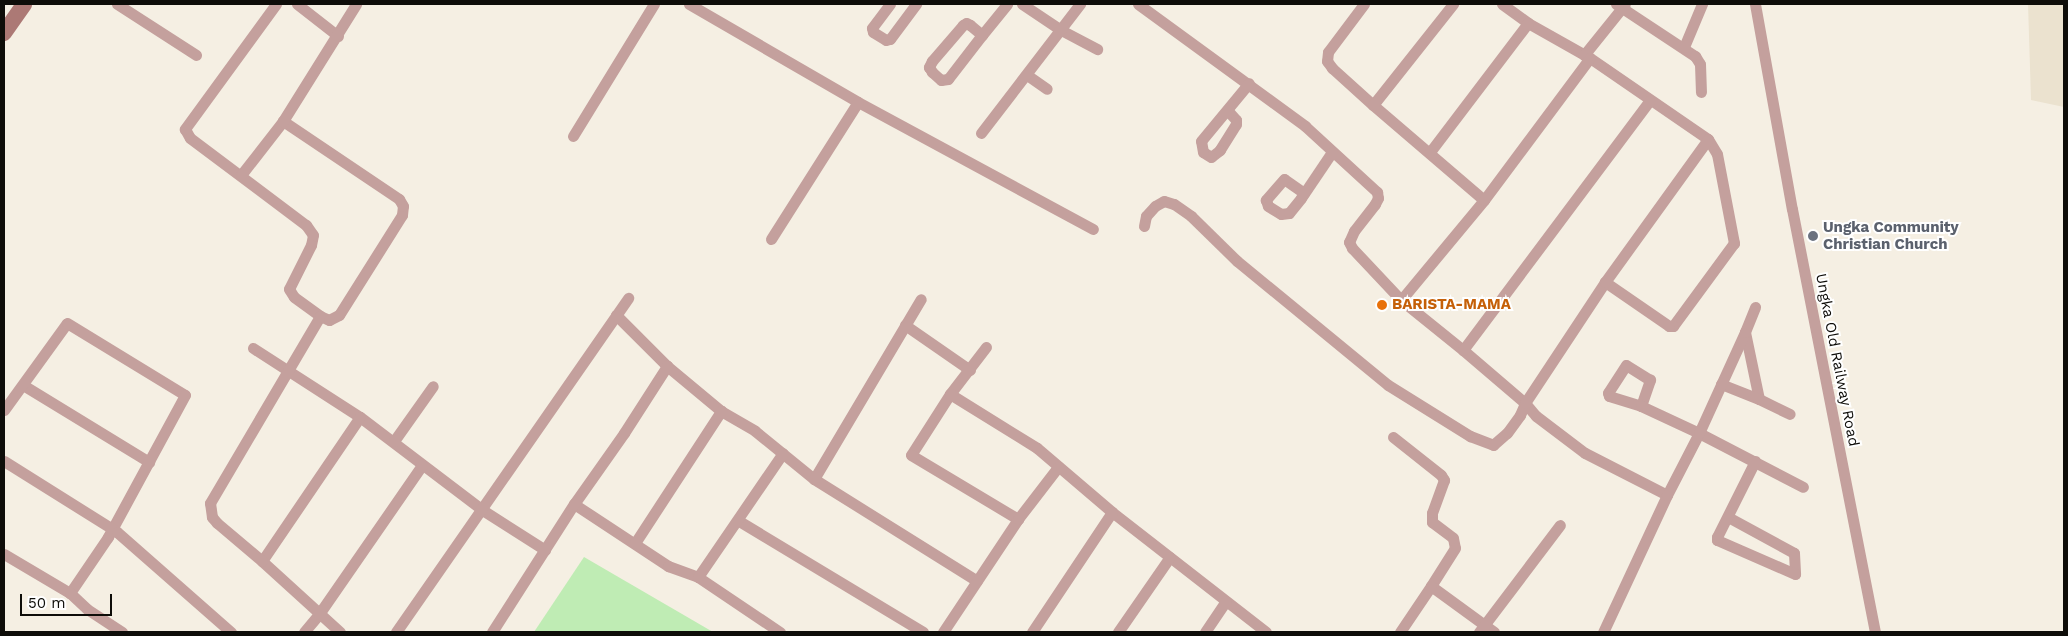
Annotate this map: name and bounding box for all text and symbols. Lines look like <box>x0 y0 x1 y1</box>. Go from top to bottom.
place label: Ungka Community Christian Church <box>1823 218 1959 253</box>
marker: Ungka Community Christian Church <box>1807 230 1819 242</box>
street label: Ungka Old Railway Road <box>1811 272 1863 448</box>
place label: BARISTA-MAMA <box>1392 296 1511 314</box>
marker: BARISTA-MAMA <box>1376 299 1388 311</box>
scale bar <box>22 584 115 616</box>
text: 50 m <box>28 594 65 612</box>

